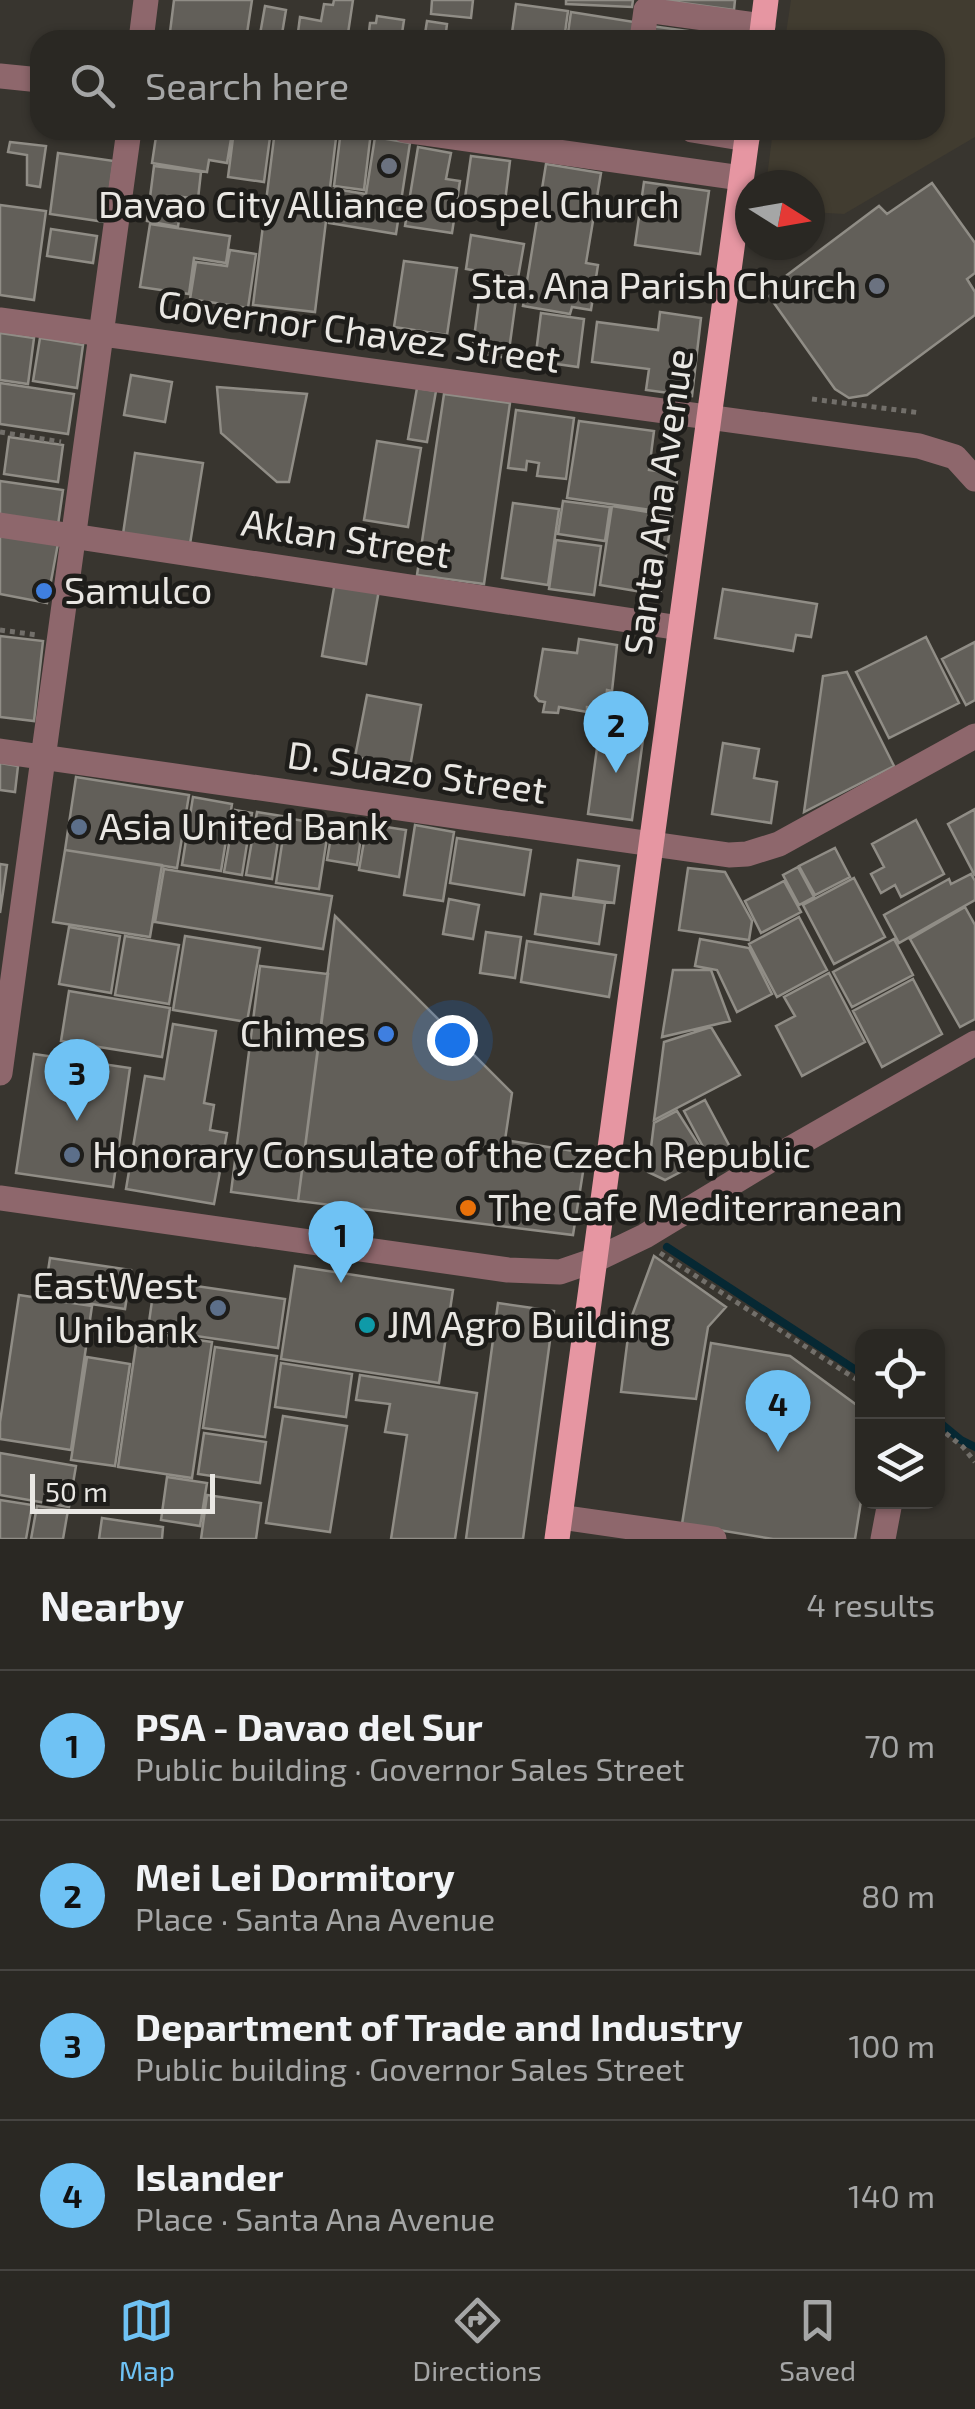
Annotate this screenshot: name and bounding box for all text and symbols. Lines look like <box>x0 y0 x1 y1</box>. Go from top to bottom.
search box <box>30 30 945 140</box>
icon: search <box>65 58 120 113</box>
text: Search here <box>145 62 349 108</box>
marker: Davao City Alliance Gospel Church <box>378 155 400 177</box>
north arrow <box>735 170 825 260</box>
place label: Davao City Alliance Gospel Church <box>98 180 680 226</box>
place label: Sta. Ana Parish Church <box>471 261 857 307</box>
marker: Sta. Ana Parish Church <box>866 275 888 297</box>
street label: Governor Chavez Street <box>155 279 563 381</box>
street label: Santa Ana Avenue <box>613 346 701 658</box>
street label: Aklan Street <box>238 498 454 576</box>
place label: Samulco <box>64 566 212 612</box>
marker: Samulco <box>33 580 55 602</box>
pin: 2 <box>584 690 648 773</box>
street label: D. Suazo Street <box>285 730 550 812</box>
place label: Asia United Bank <box>99 802 389 848</box>
marker: Asia United Bank <box>68 816 90 838</box>
place label: Chimes <box>240 1009 366 1055</box>
your location <box>427 1015 478 1066</box>
marker: Chimes <box>375 1023 397 1045</box>
pin: 3 <box>44 1038 110 1121</box>
place label: Honorary Consulate of the Czech Republic <box>92 1130 811 1176</box>
marker: Honorary Consulate of the Czech Republic <box>61 1144 83 1166</box>
place label: The Cafe Mediterranean <box>488 1183 903 1229</box>
marker: The Cafe Mediterranean <box>457 1197 479 1219</box>
pin: 1 <box>308 1200 374 1283</box>
place label: EastWest Unibank <box>33 1261 198 1351</box>
marker: EastWest Unibank <box>207 1297 229 1319</box>
place label: JM Agro Building <box>387 1300 671 1346</box>
marker: JM Agro Building <box>356 1314 378 1336</box>
map controls <box>855 1329 945 1509</box>
button: locate <box>855 1329 945 1419</box>
pin: 4 <box>746 1370 810 1452</box>
button: layers <box>855 1419 945 1509</box>
scale bar <box>30 1469 215 1514</box>
text: 50 m <box>45 1474 108 1508</box>
text: Nearby <box>40 1579 184 1629</box>
text: 4 results <box>806 1585 935 1623</box>
text: PSA - Davao del Sur <box>135 1703 483 1749</box>
text: 1 <box>66 1726 79 1764</box>
text: 70 m <box>864 1726 935 1764</box>
text: Public building · Governor Sales Street <box>135 1749 685 1787</box>
text: Mei Lei Dormitory <box>135 1853 455 1899</box>
text: 2 <box>63 1876 82 1914</box>
text: 80 m <box>861 1876 935 1914</box>
text: Place · Santa Ana Avenue <box>135 1899 495 1937</box>
text: Department of Trade and Industry <box>135 2003 743 2049</box>
text: 3 <box>63 2026 82 2064</box>
text: 100 m <box>849 2026 935 2064</box>
text: Public building · Governor Sales Street <box>135 2049 685 2087</box>
text: Islander <box>135 2153 284 2199</box>
text: 4 <box>62 2176 83 2214</box>
text: 140 m <box>848 2176 935 2214</box>
text: Place · Santa Ana Avenue <box>135 2199 495 2237</box>
tab: Map <box>119 2293 175 2387</box>
tab: Directions <box>413 2293 542 2387</box>
tab: Saved <box>779 2293 856 2387</box>

